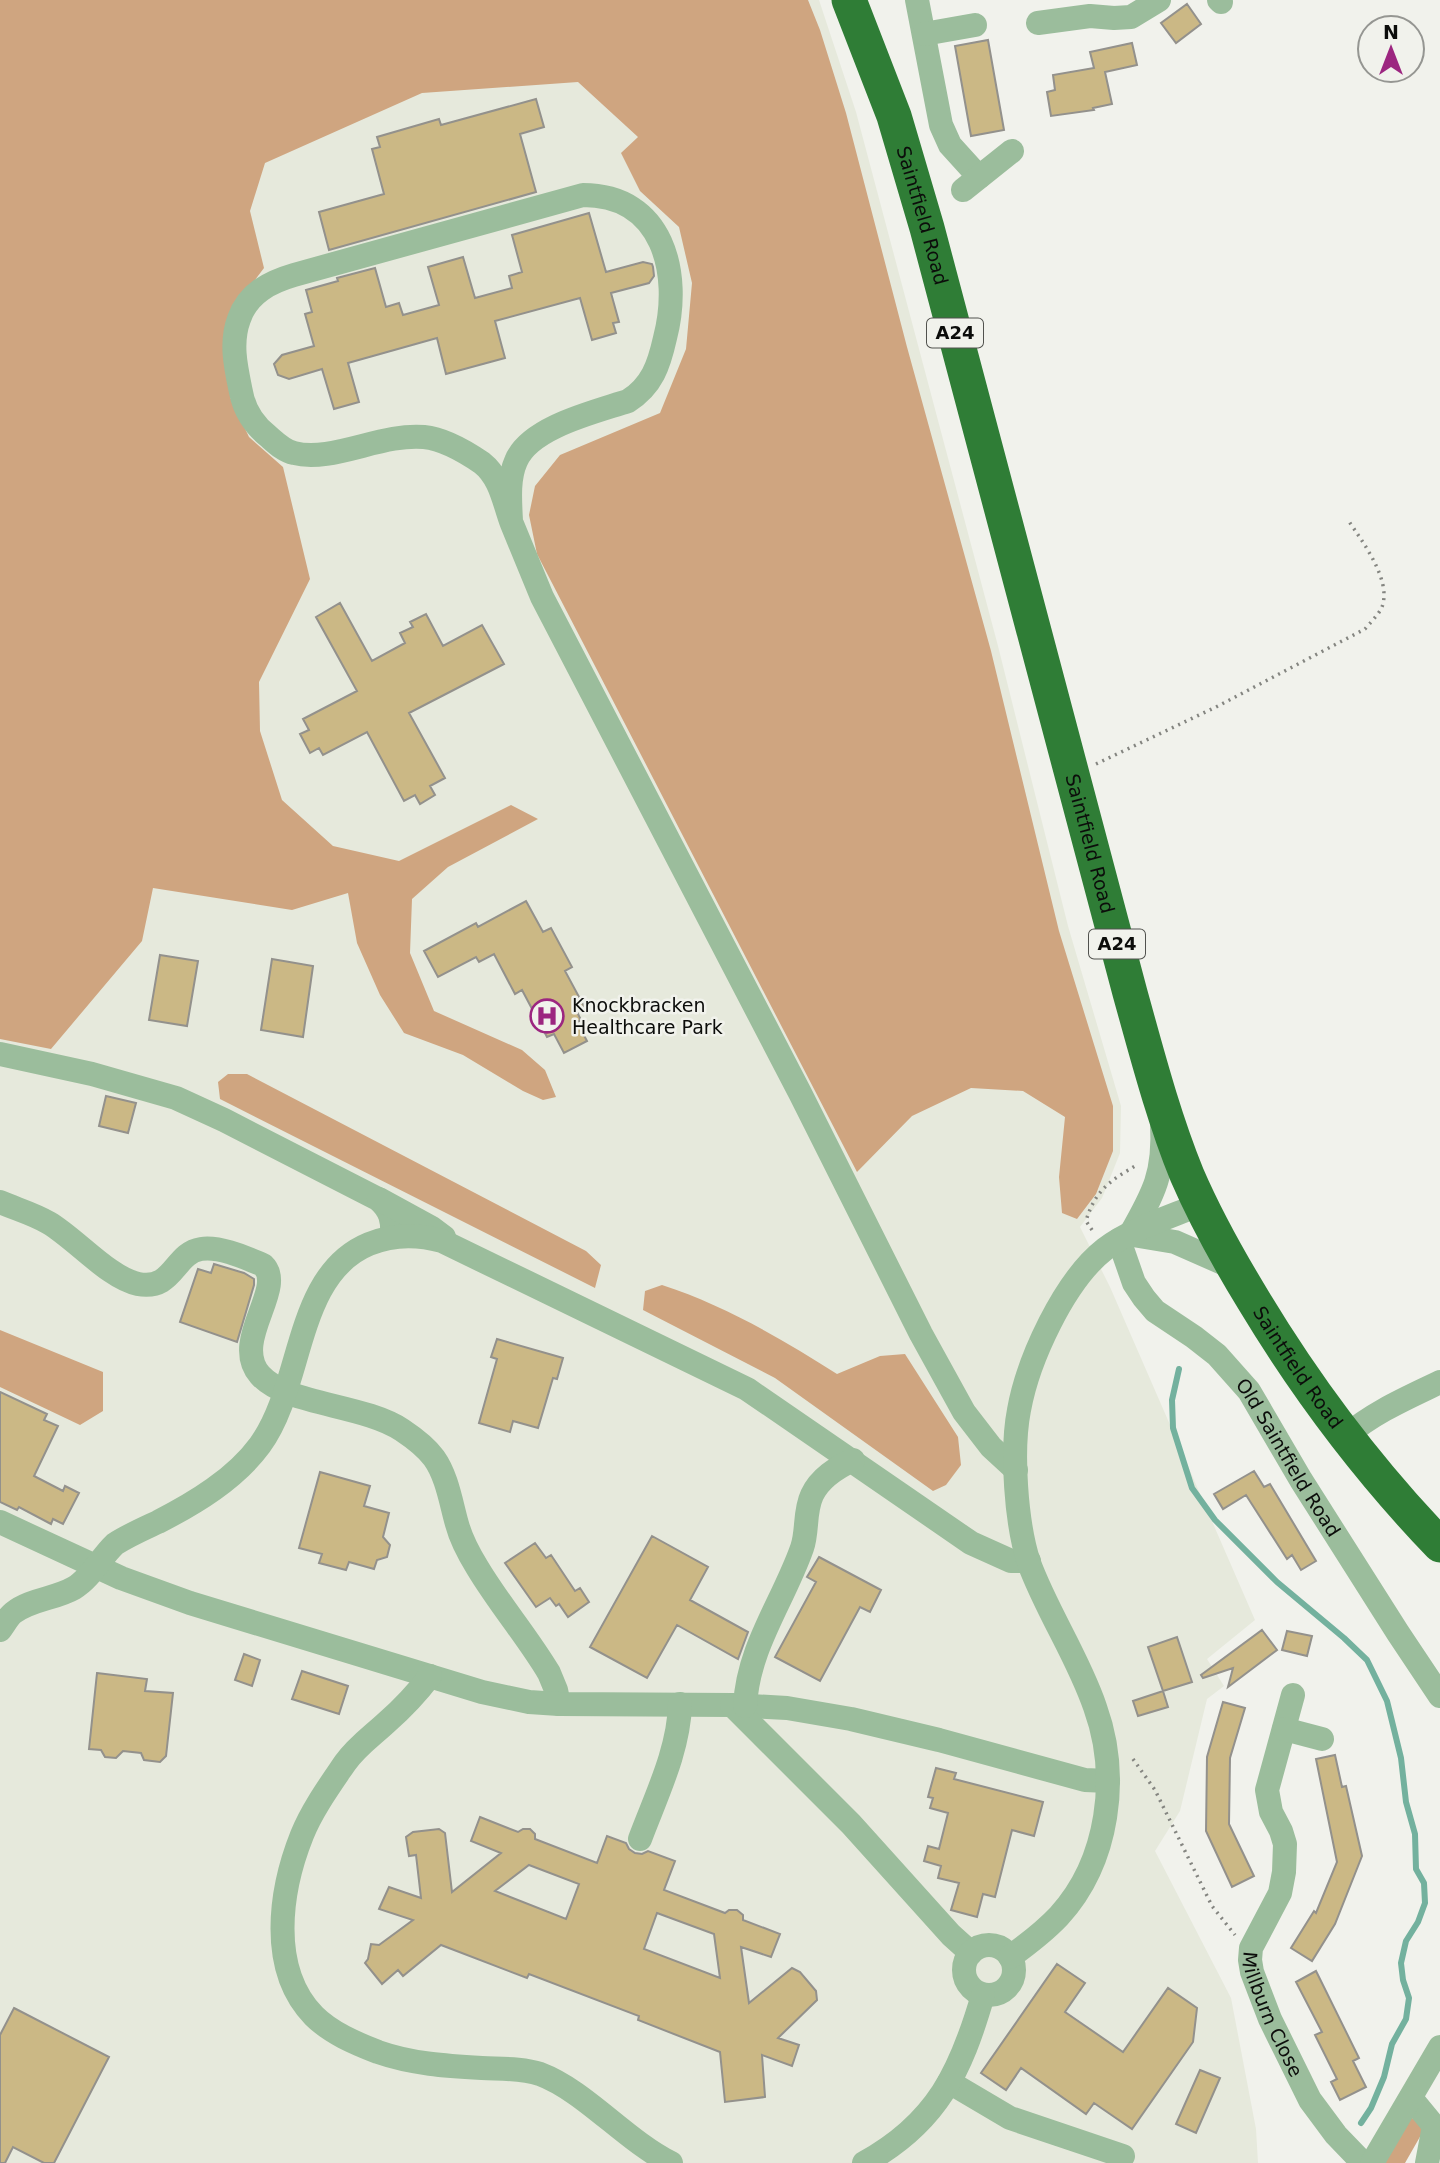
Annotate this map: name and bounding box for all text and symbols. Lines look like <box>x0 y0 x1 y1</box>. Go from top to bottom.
north arrow <box>1356 14 1426 84</box>
text: N <box>1383 21 1399 43</box>
street label: Saintfield Road <box>892 144 953 287</box>
road number: A24 <box>927 318 983 348</box>
street label: Saintfield Road <box>1061 771 1119 916</box>
road number: A24 <box>1089 930 1145 959</box>
place label: Knockbracken Healthcare Park <box>572 994 723 1038</box>
hospital icon: Knockbracken Healthcare Park <box>528 997 566 1035</box>
street label: Saintfield Road <box>1249 1302 1348 1433</box>
street label: Old Saintfield Road <box>1232 1373 1345 1541</box>
street label: Millburn Close <box>1238 1951 1308 2080</box>

